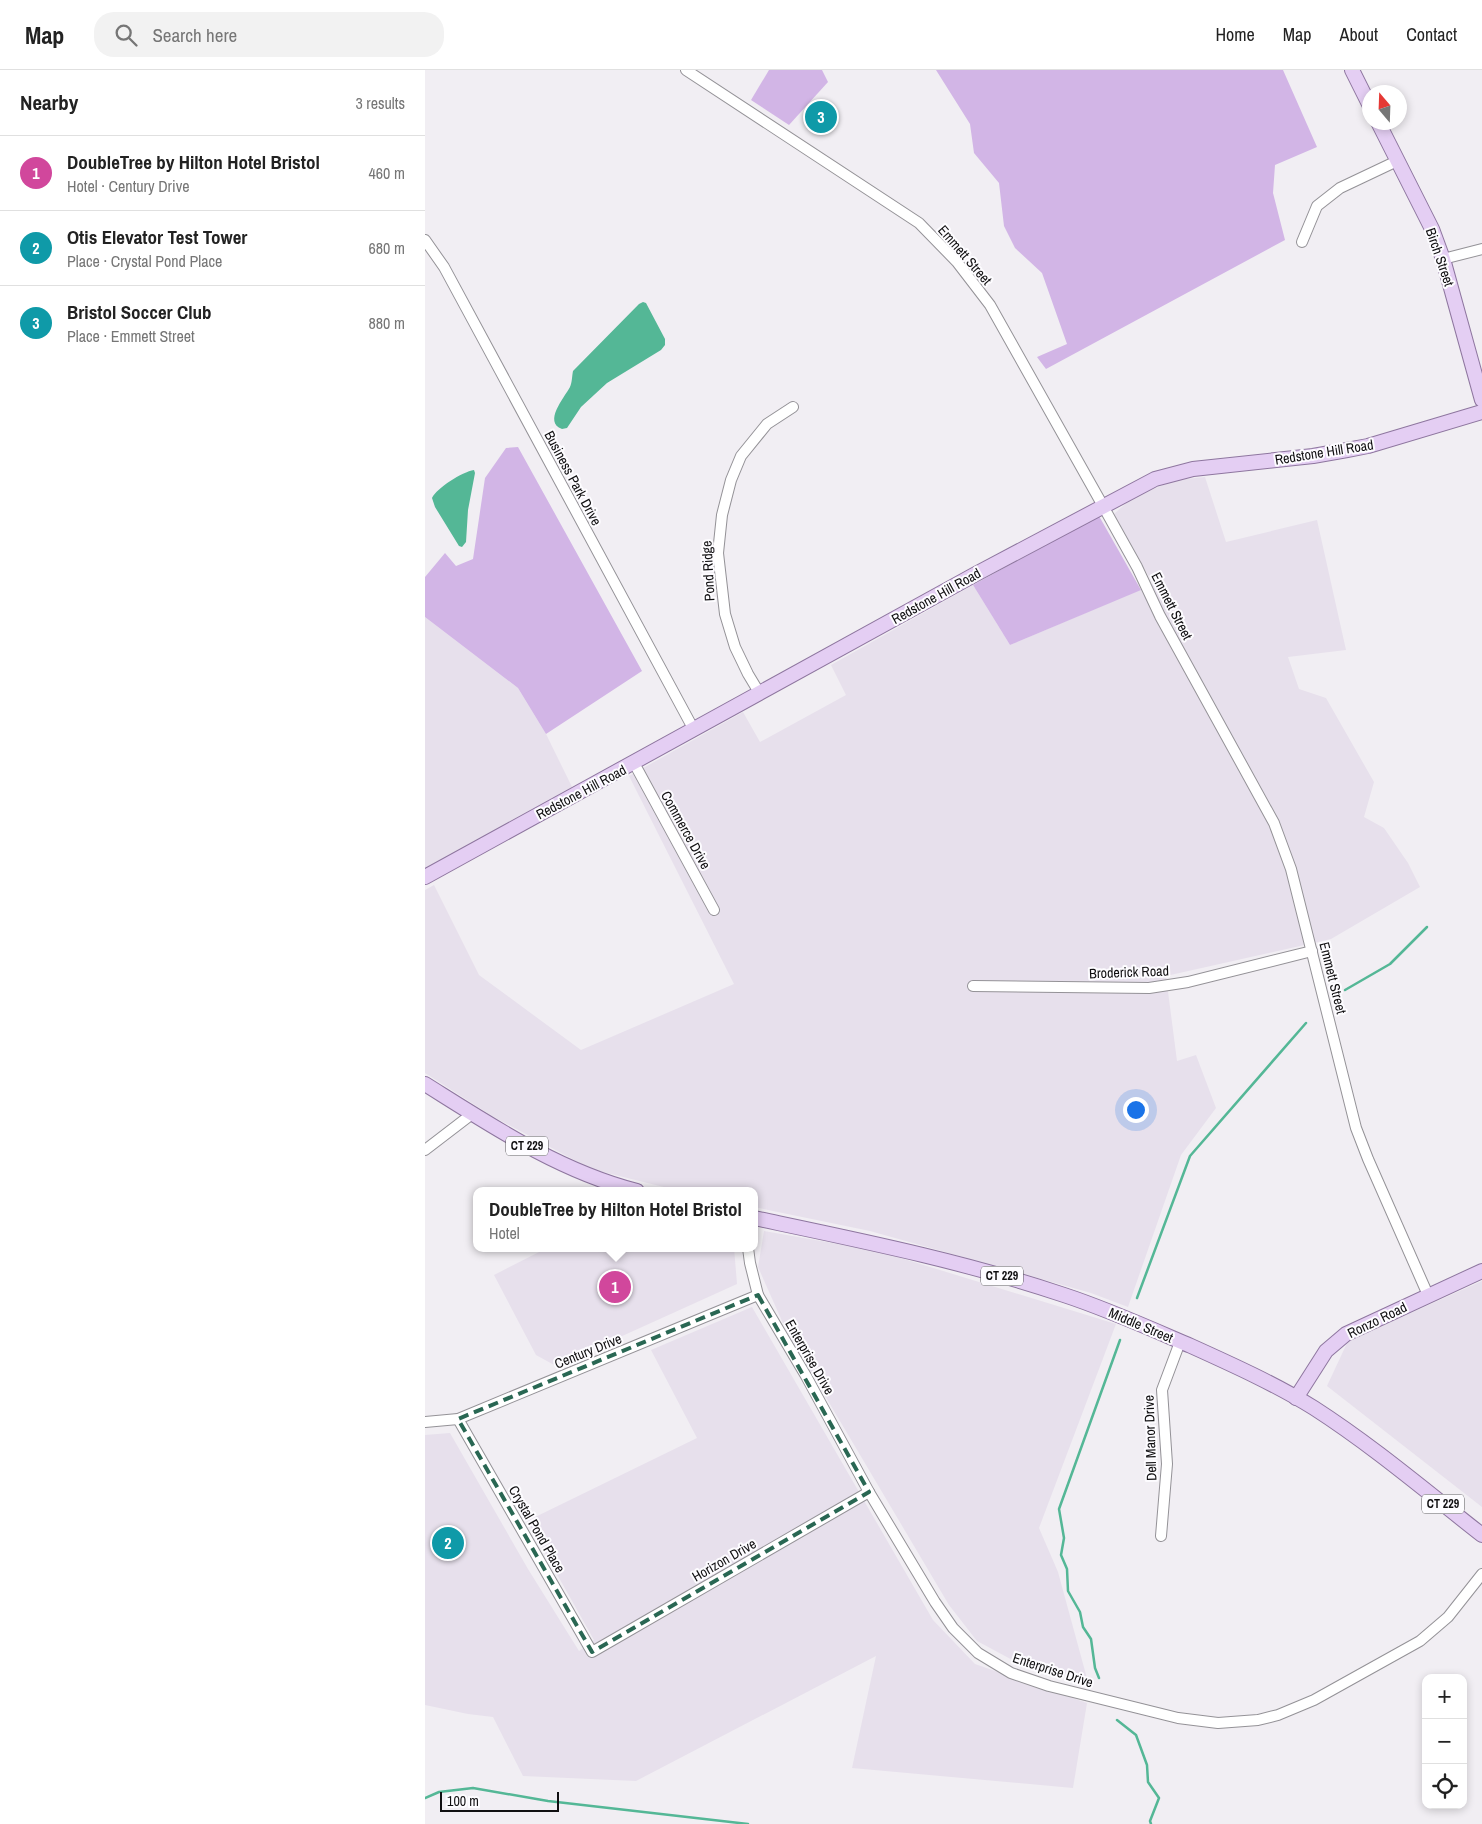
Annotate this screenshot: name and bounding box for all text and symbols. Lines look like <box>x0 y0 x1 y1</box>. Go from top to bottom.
search box <box>94 12 444 57</box>
text: Map <box>25 19 64 51</box>
icon: search <box>112 21 140 49</box>
text: Search here <box>152 22 237 48</box>
text: Home <box>1215 22 1255 47</box>
text: Map <box>1283 22 1312 47</box>
text: About <box>1340 22 1378 47</box>
text: Contact <box>1406 22 1457 47</box>
north arrow <box>1362 85 1407 130</box>
text: Nearby <box>20 88 78 117</box>
text: 3 results <box>355 92 405 114</box>
pin: 3 <box>805 98 837 136</box>
text: DoubleTree by Hilton Hotel Bristol <box>67 149 320 175</box>
text: 1 <box>32 162 40 184</box>
text: 460 m <box>369 162 405 184</box>
text: Hotel · Century Drive <box>67 175 190 197</box>
street label: Emmett Street <box>934 221 996 289</box>
text: Otis Elevator Test Tower <box>67 224 247 250</box>
street label: Birch Street <box>1422 225 1458 289</box>
text: 2 <box>32 237 40 259</box>
text: 680 m <box>369 237 405 259</box>
text: Place · Crystal Pond Place <box>67 250 222 272</box>
text: Bristol Soccer Club <box>67 299 212 325</box>
text: 3 <box>32 312 40 334</box>
text: 880 m <box>369 312 405 334</box>
text: Place · Emmett Street <box>67 325 195 347</box>
street label: Business Park Drive <box>540 428 606 528</box>
street label: Redstone Hill Road <box>1273 435 1375 469</box>
street label: Pond Ridge <box>697 540 719 602</box>
street label: Redstone Hill Road <box>888 564 984 628</box>
street label: Emmett Street <box>1147 569 1197 643</box>
street label: Redstone Hill Road <box>533 761 629 823</box>
street label: Commerce Drive <box>657 788 715 872</box>
street label: Emmett Street <box>1315 940 1351 1016</box>
street label: Broderick Road <box>1089 962 1169 982</box>
your location <box>1123 1097 1149 1123</box>
road number: CT 229 <box>506 1136 548 1156</box>
popup <box>473 1187 758 1252</box>
text: DoubleTree by Hilton Hotel Bristol <box>489 1196 742 1222</box>
text: Hotel <box>489 1222 520 1244</box>
road number: CT 229 <box>981 1266 1023 1286</box>
pin: 1 <box>599 1268 631 1306</box>
street label: Ronzo Road <box>1344 1298 1410 1342</box>
street label: Middle Street <box>1106 1303 1176 1347</box>
street label: Enterprise Drive <box>781 1316 839 1398</box>
street label: Century Drive <box>552 1329 624 1373</box>
street label: Dell Manor Drive <box>1140 1395 1160 1481</box>
street label: Crystal Pond Place <box>505 1482 569 1576</box>
road number: CT 229 <box>1422 1495 1464 1514</box>
pin: 2 <box>432 1524 464 1562</box>
street label: Horizon Drive <box>689 1535 759 1585</box>
street label: Enterprise Drive <box>1010 1649 1096 1691</box>
map controls <box>1422 1674 1467 1809</box>
button: + <box>1422 1674 1467 1719</box>
button: − <box>1422 1719 1467 1764</box>
button: locate <box>1422 1764 1467 1809</box>
scale bar <box>440 1789 559 1812</box>
text: 100 m <box>447 1792 479 1810</box>

